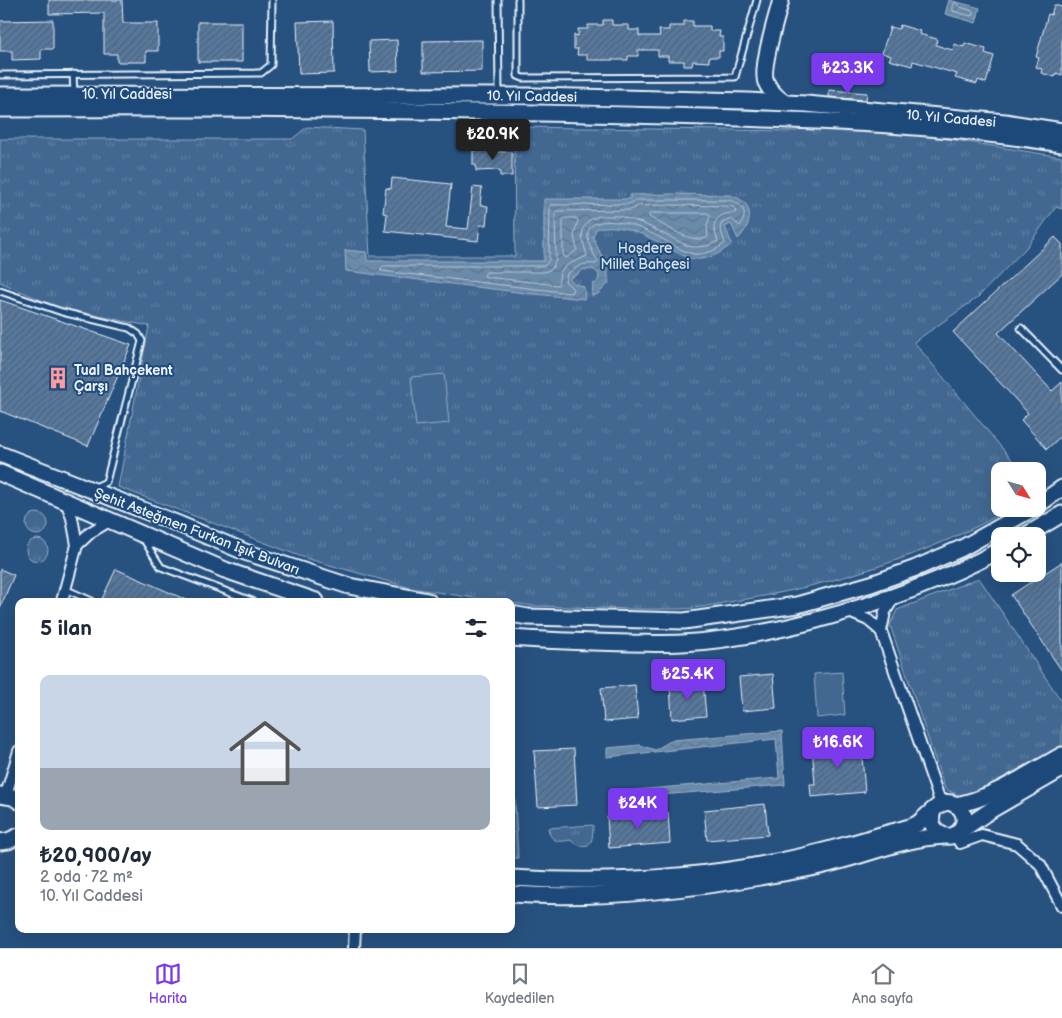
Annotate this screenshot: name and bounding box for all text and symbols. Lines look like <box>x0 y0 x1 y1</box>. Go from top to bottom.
pin: ₺23.3K <box>807 52 889 95</box>
text: ₺23.3K <box>822 59 874 78</box>
street label: 10. Yıl Caddesi <box>82 86 172 103</box>
street label: 10. Yıl Caddesi <box>487 87 577 106</box>
street label: 10. Yıl Caddesi <box>905 106 997 131</box>
pin: ₺20.9K <box>452 119 534 161</box>
text: ₺20.9K <box>467 125 519 144</box>
park label: Hoşdere Millet Bahçesi <box>600 240 690 273</box>
place label: Tual Bahçekent Çarşı <box>74 362 173 395</box>
building icon: Tual Bahçekent Çarşı <box>45 365 71 391</box>
north arrow <box>991 462 1046 518</box>
map controls <box>991 462 1046 582</box>
street label: Şehit Asteğmen Furkan Işık Bulvarı <box>92 484 302 579</box>
button: locate <box>991 527 1046 582</box>
icon: filters <box>462 614 490 642</box>
text: 5 ilan <box>40 616 92 641</box>
pin: ₺25.4K <box>647 658 729 701</box>
text: ₺25.4K <box>662 665 714 684</box>
icon: home <box>220 708 310 798</box>
pin: ₺16.6K <box>797 726 879 769</box>
text: ₺16.6K <box>813 733 863 752</box>
pin: ₺24K <box>608 788 668 830</box>
text: ₺24K <box>619 794 657 813</box>
text: ₺20,900/ay <box>40 843 151 868</box>
text: 2 oda · 72 m² <box>40 868 133 887</box>
text: 10. Yıl Caddesi <box>40 887 143 906</box>
tab: Harita <box>149 960 187 1007</box>
tab: Kaydedilen <box>485 960 554 1007</box>
tab: Ana sayfa <box>852 960 913 1007</box>

